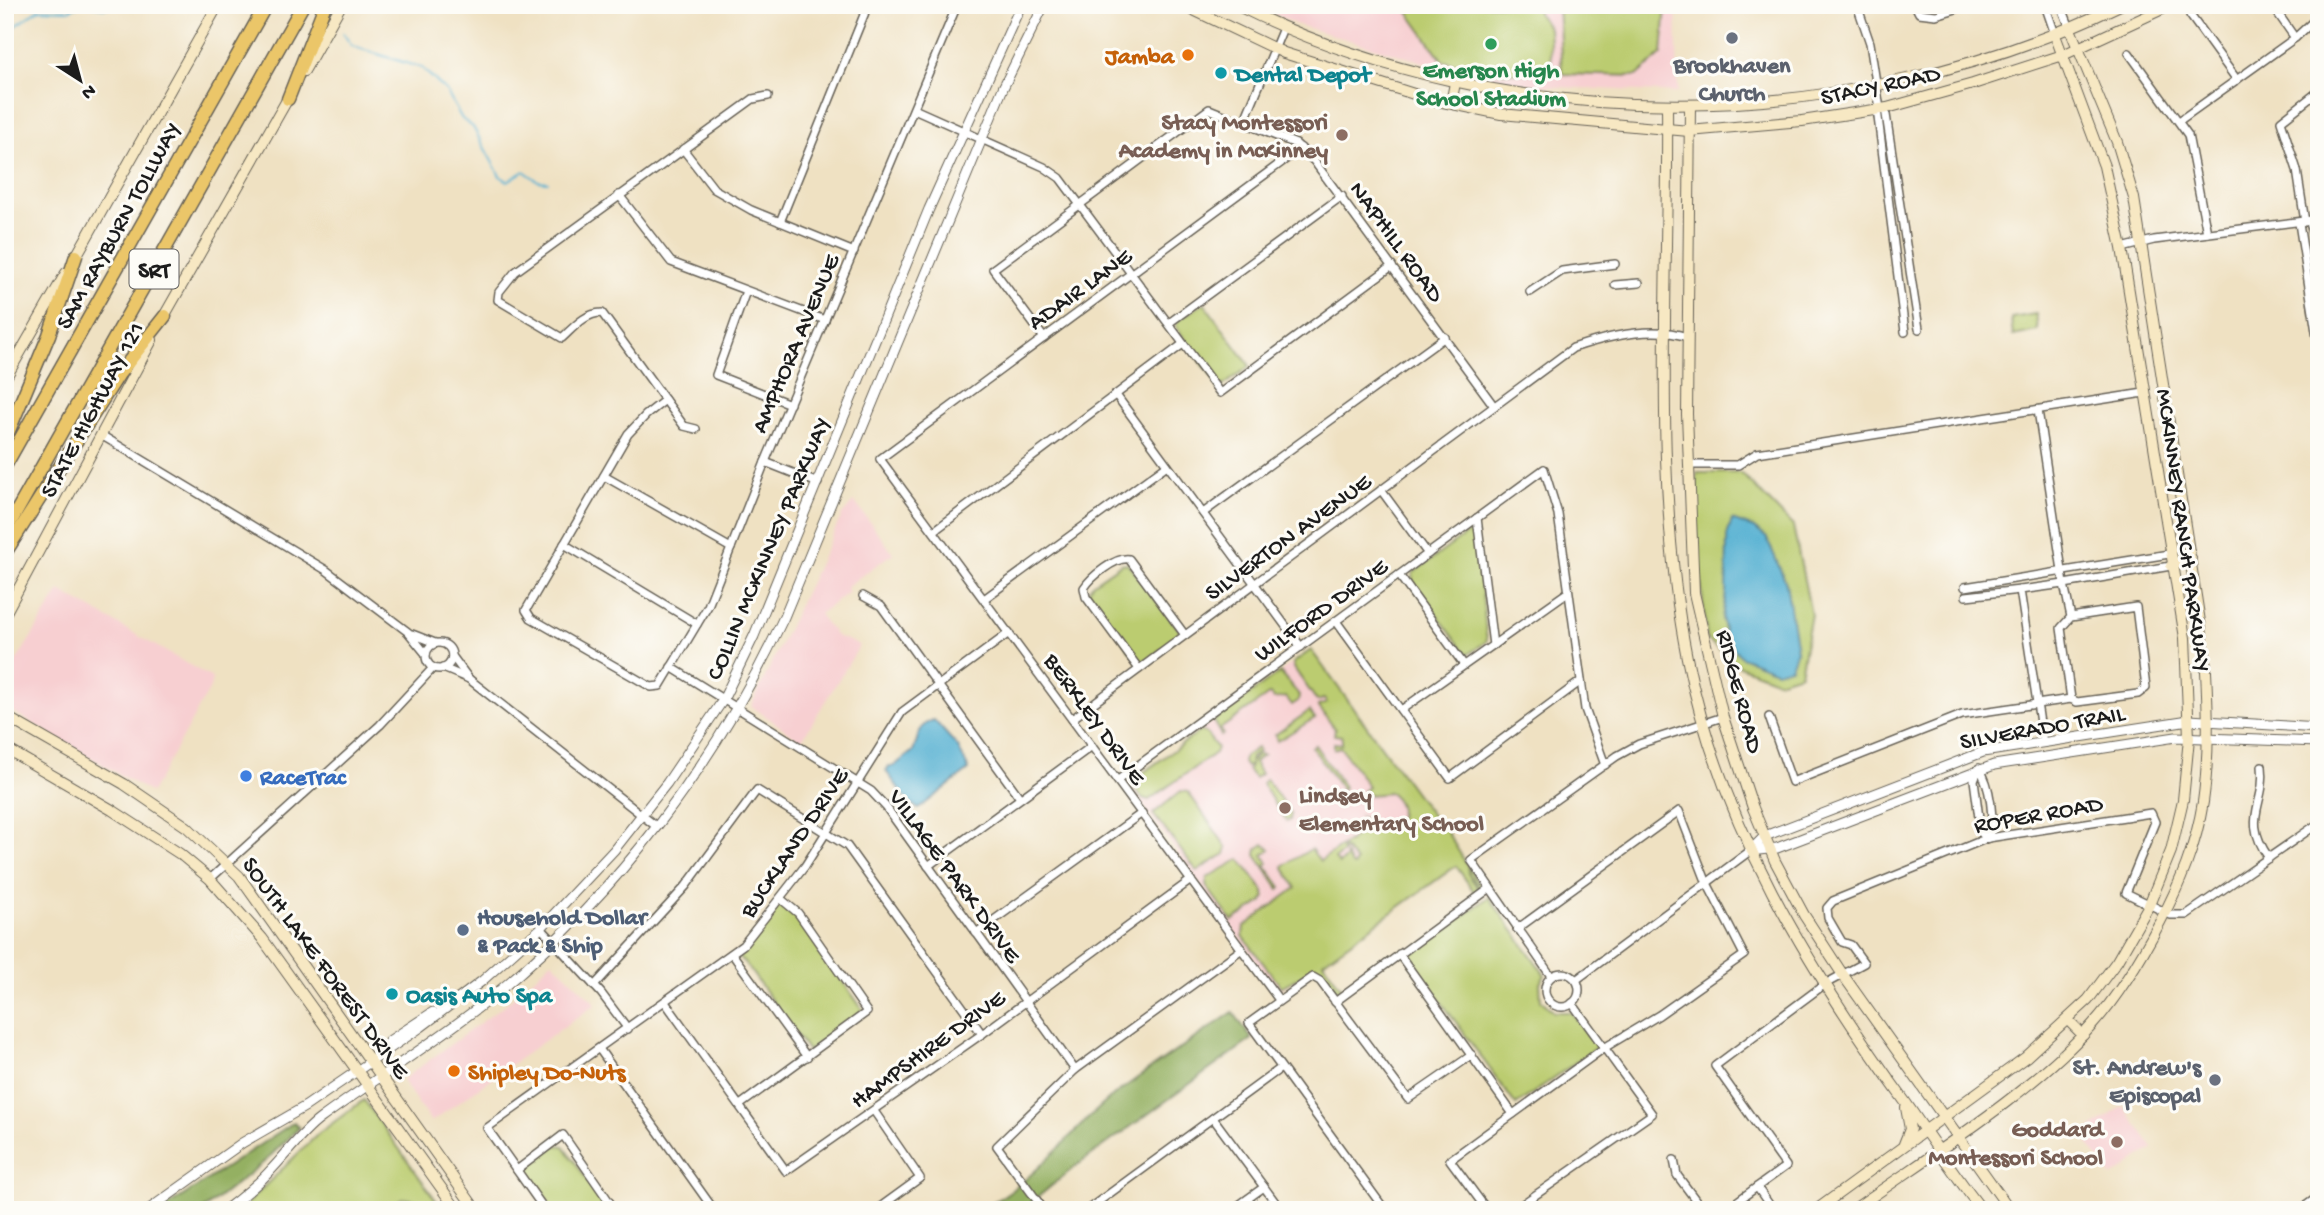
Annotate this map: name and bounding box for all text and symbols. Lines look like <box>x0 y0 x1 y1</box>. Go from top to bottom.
marker: Brookhaven Church <box>1724 30 1740 46</box>
marker: Emerson High School Stadium <box>1483 36 1499 52</box>
place label: Jamba <box>1104 44 1176 73</box>
north arrow <box>46 46 116 116</box>
marker: Jamba <box>1180 47 1196 63</box>
place label: Brookhaven Church <box>1673 53 1791 110</box>
place label: Emerson High School Stadium <box>1416 58 1566 115</box>
street label: STACY ROAD <box>1818 61 1943 114</box>
place label: Dental Depot <box>1233 62 1373 91</box>
marker: Dental Depot <box>1213 65 1229 81</box>
text: N <box>76 78 100 104</box>
place label: Stacy Montessori Academy in McKinney <box>1118 110 1328 167</box>
street label: SAM RAYBURN TOLLWAY <box>51 118 189 335</box>
marker: Stacy Montessori Academy in McKinney <box>1334 127 1350 143</box>
street label: NAPHILL ROAD <box>1342 177 1449 310</box>
street label: ADAIR LANE <box>1023 243 1140 338</box>
road number: SRT <box>130 250 178 288</box>
street label: AMPHORA AVENUE <box>746 250 848 438</box>
street label: STATE HIGHWAY 121 <box>35 318 153 504</box>
street label: MCKINNEY RANCH PARKWAY <box>2147 387 2216 674</box>
street label: COLLIN MCKINNEY PARKWAY <box>702 414 839 685</box>
street label: SILVERTON AVENUE <box>1200 468 1379 609</box>
street label: WILFORD DRIVE <box>1250 553 1395 670</box>
street label: RIDGE ROAD <box>1707 627 1768 757</box>
street label: BERKLEY DRIVE <box>1035 648 1151 792</box>
street label: SILVERADO TRAIL <box>1958 700 2129 758</box>
street label: BUCKLAND DRIVE <box>735 763 857 925</box>
place label: RaceTrac <box>259 765 347 794</box>
marker: RaceTrac <box>238 768 254 784</box>
place label: Lindsey Elementary School <box>1299 783 1484 840</box>
street label: VILLAGE PARK DRIVE <box>880 784 1027 970</box>
street label: ROPER ROAD <box>1972 791 2106 842</box>
marker: Lindsey Elementary School <box>1277 800 1293 816</box>
street label: SOUTH LAKE FOREST DRIVE <box>234 852 415 1087</box>
place label: Household Dollar & Pack & Ship <box>477 905 649 962</box>
marker: Household Dollar & Pack & Ship <box>455 922 471 938</box>
place label: Oasis Auto Spa <box>406 983 554 1012</box>
street label: HAMPSHIRE DRIVE <box>846 984 1013 1117</box>
marker: Oasis Auto Spa <box>384 986 400 1002</box>
place label: St. Andrew's Episcopal <box>2073 1055 2202 1112</box>
place label: Shipley Do-Nuts <box>468 1060 627 1089</box>
marker: Shipley Do-Nuts <box>446 1063 462 1079</box>
marker: St. Andrew's Episcopal <box>2207 1072 2223 1088</box>
place label: Goddard Montessori School <box>1928 1117 2106 1174</box>
marker: Goddard Montessori School <box>2109 1134 2125 1150</box>

